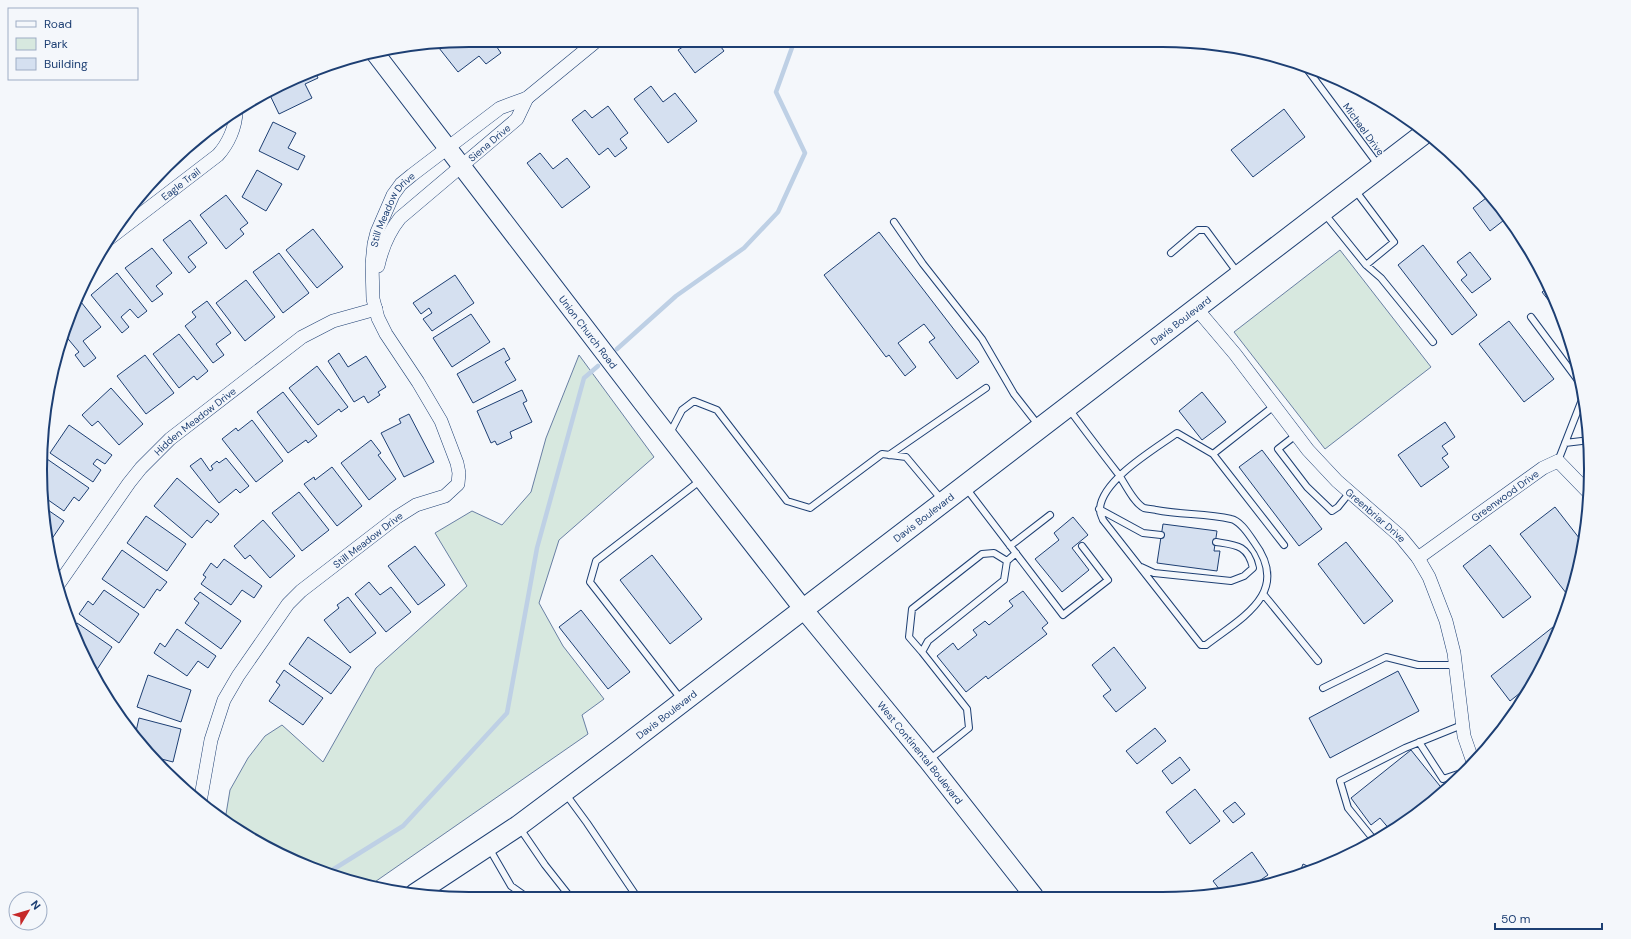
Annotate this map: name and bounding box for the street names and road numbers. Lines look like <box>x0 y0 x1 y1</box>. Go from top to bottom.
street label: Michael Drive <box>1340 100 1387 158</box>
street label: Siena Drive <box>466 121 514 165</box>
street label: Eagle Trail <box>159 165 203 203</box>
street label: Still Meadow Drive <box>367 169 418 248</box>
street label: Union Church Road <box>556 293 620 371</box>
street label: Davis Boulevard <box>1148 293 1214 348</box>
street label: Hidden Meadow Drive <box>151 384 239 458</box>
street label: Greenwood Drive <box>1469 467 1542 525</box>
street label: Greenbriar Drive <box>1343 485 1409 545</box>
street label: Davis Boulevard <box>891 490 957 545</box>
street label: Still Meadow Drive <box>330 509 406 571</box>
street label: Davis Boulevard <box>634 687 700 742</box>
street label: West Continental Boulevard <box>875 699 965 807</box>

